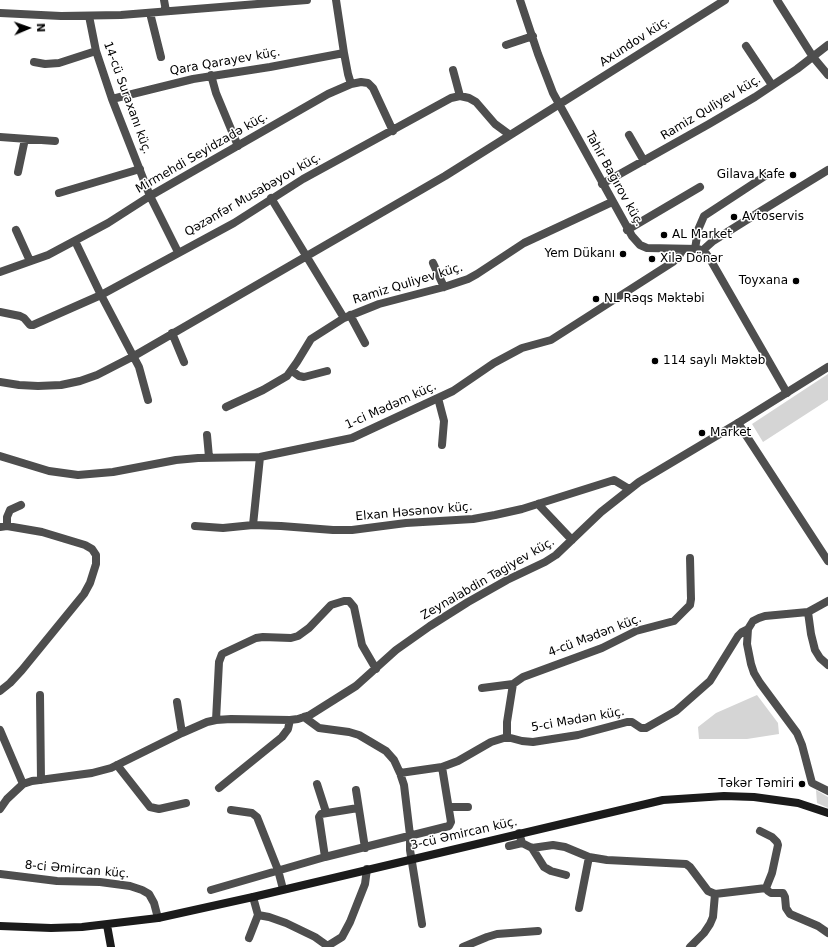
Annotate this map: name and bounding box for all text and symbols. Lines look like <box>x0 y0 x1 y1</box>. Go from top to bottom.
north arrow <box>8 8 48 48</box>
street label: Axundov küç. <box>597 14 673 70</box>
text: N <box>34 23 47 32</box>
street label: 14-cü Suraxanı küç. <box>100 40 154 156</box>
street label: Qara Qarayev küç. <box>169 45 281 79</box>
street label: Ramiz Quliyev küç. <box>658 72 764 144</box>
street label: Mirmehdi Seyidzadə küç. <box>133 109 271 197</box>
street label: Tahir Bağırov küç. <box>582 129 646 229</box>
street label: Qəzənfər Musabəyov küç. <box>182 150 324 240</box>
place label: Gilava Kafe <box>717 168 785 182</box>
marker: Gilava Kafe <box>788 170 798 180</box>
place label: Avtoservis <box>742 210 804 224</box>
marker: Avtoservis <box>729 212 739 222</box>
place label: AL Market <box>672 228 732 242</box>
marker: AL Market <box>659 230 669 240</box>
place label: Yem Dükanı <box>544 247 615 261</box>
marker: Yem Dükanı <box>618 249 628 259</box>
place label: Xilə Dönər <box>660 252 723 266</box>
marker: Xilə Dönər <box>647 254 657 264</box>
street label: Ramiz Quliyev küç. <box>351 260 465 308</box>
place label: Toyxana <box>739 274 788 288</box>
marker: Toyxana <box>791 276 801 286</box>
place label: NL Rəqs Məktəbi <box>604 292 705 306</box>
marker: NL Rəqs Məktəbi <box>591 294 601 304</box>
place label: 114 saylı Məktəb <box>663 354 765 368</box>
marker: 114 saylı Məktəb <box>650 356 660 366</box>
street label: 1-ci Mədəm küç. <box>343 379 439 433</box>
place label: Market <box>710 426 751 440</box>
marker: Market <box>697 428 707 438</box>
street label: Elxan Həsənov küç. <box>355 500 473 524</box>
street label: Zeynalabdin Tagiyev küç. <box>419 535 557 623</box>
street label: 4-cü Mədən küç. <box>546 612 644 660</box>
street label: 5-ci Mədən küç. <box>530 705 626 735</box>
place label: Təkər Təmiri <box>718 777 794 791</box>
marker: Təkər Təmiri <box>797 779 807 789</box>
street label: 3-cü Əmircan küç. <box>409 815 519 853</box>
street label: 8-ci Əmircan küç. <box>24 858 130 882</box>

